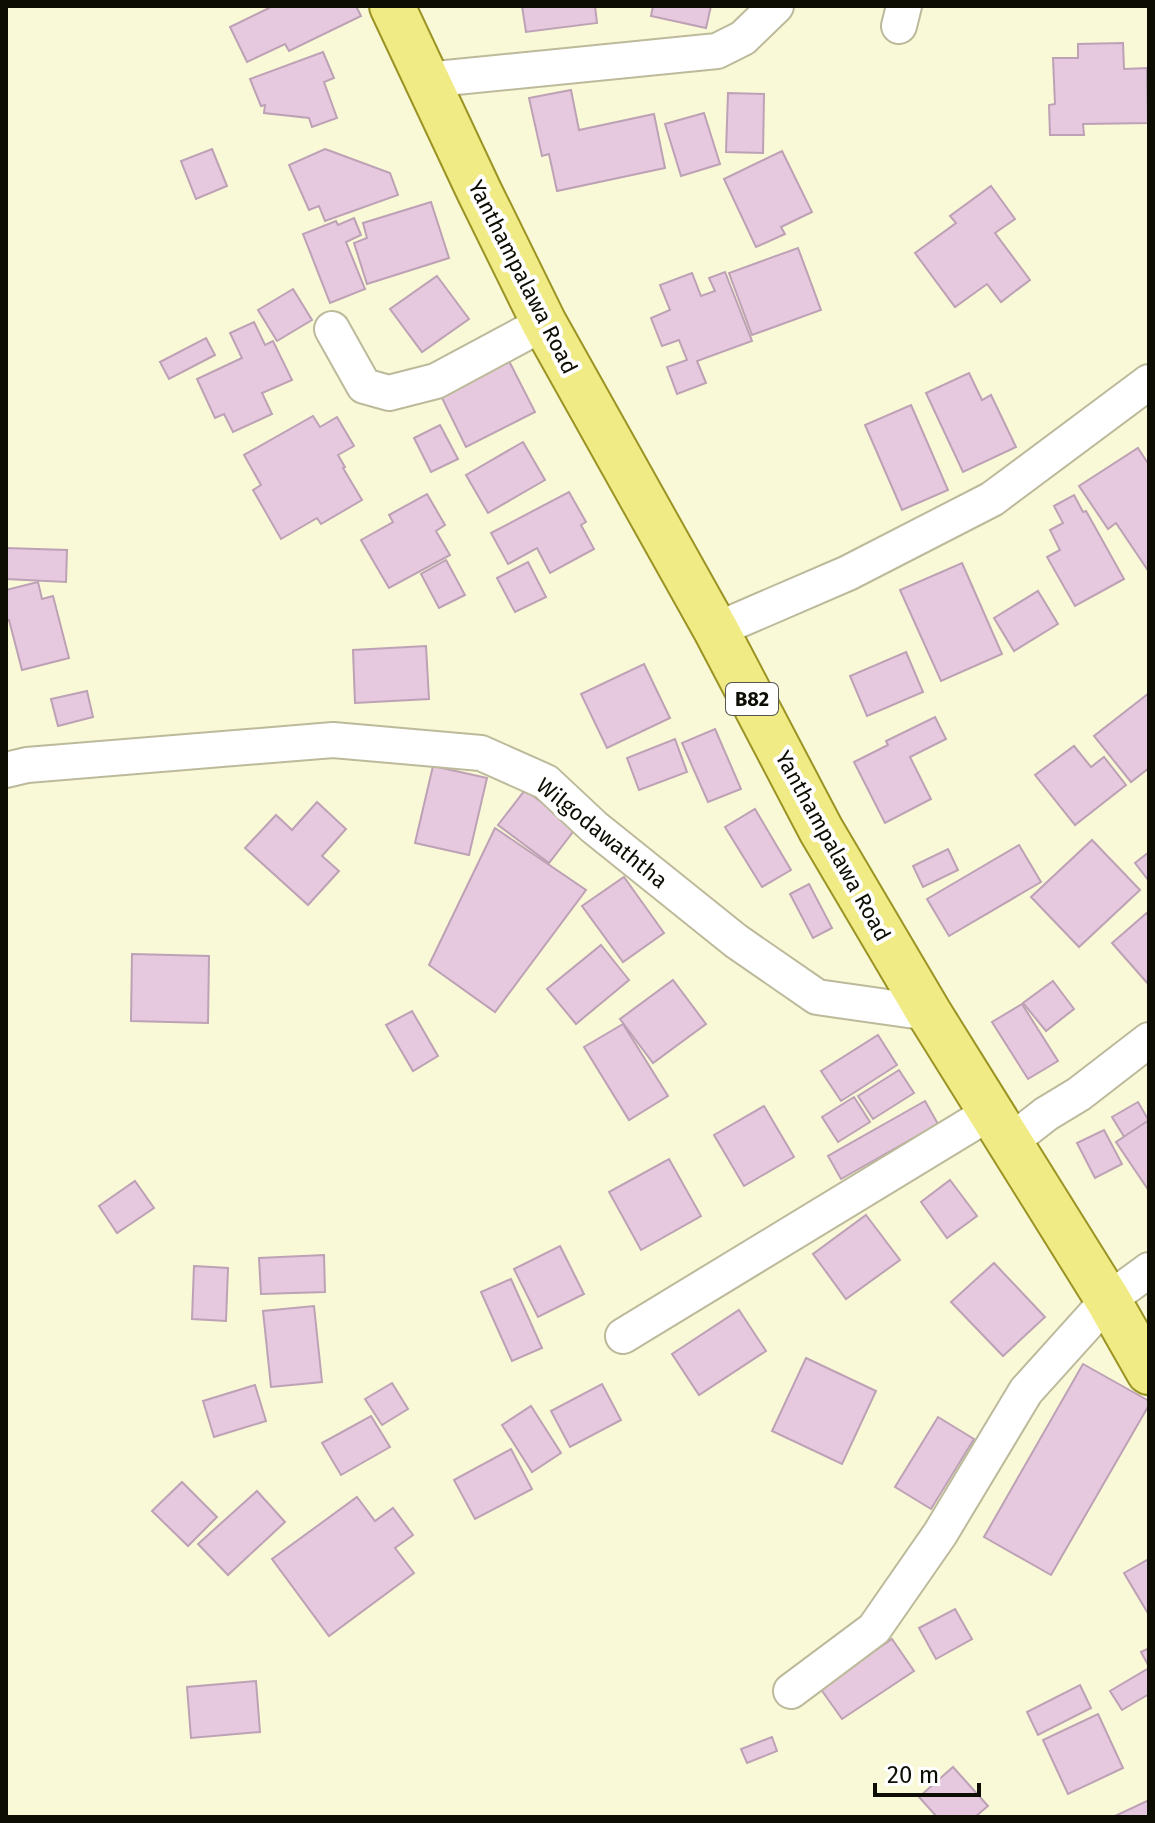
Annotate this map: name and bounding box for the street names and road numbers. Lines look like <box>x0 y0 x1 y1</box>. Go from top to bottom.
street label: Yanthampalawa Road <box>462 176 584 378</box>
road number: B82 <box>726 683 778 715</box>
street label: Yanthampalawa Road <box>769 746 897 946</box>
street label: Wilgodawaththa <box>531 772 673 894</box>

